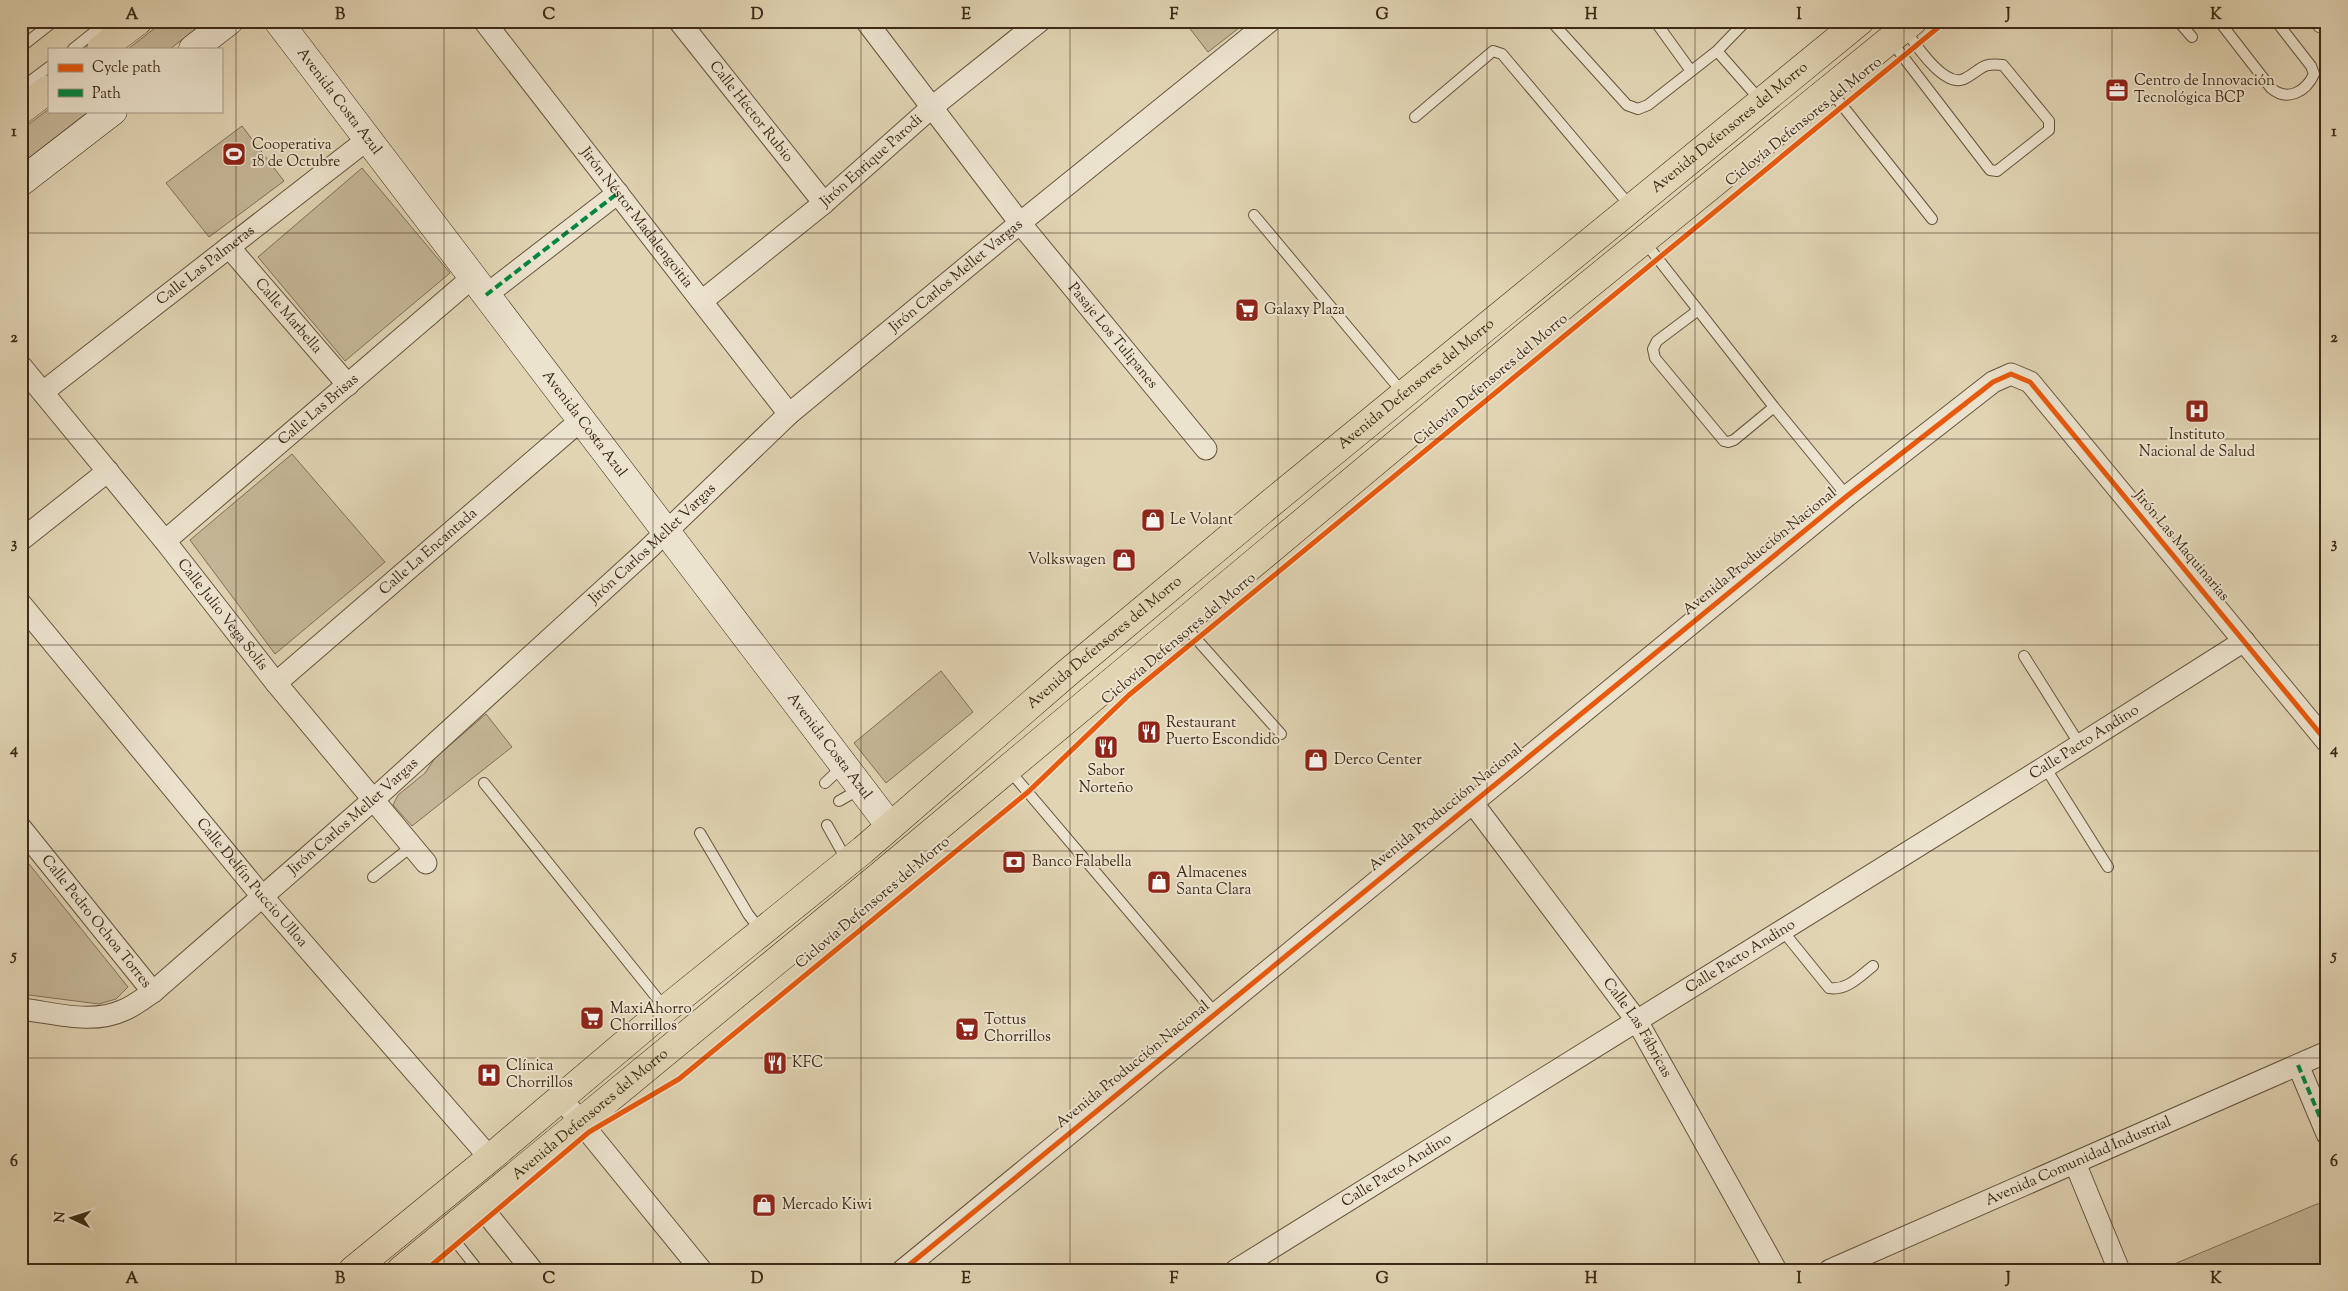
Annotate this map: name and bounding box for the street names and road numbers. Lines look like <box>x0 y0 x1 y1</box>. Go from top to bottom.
street label: Avenida Costa Azul <box>292 44 387 159</box>
street label: Ciclovía Defensores del Morro <box>1721 52 1887 192</box>
street label: Calle Héctor Rubio <box>704 56 798 167</box>
street label: Avenida Defensores del Morro <box>1647 57 1813 198</box>
street label: Jirón Enrique Parodi <box>815 110 927 213</box>
street label: Jirón Néstor Madalengoitia <box>575 142 698 293</box>
street label: Jirón Carlos Mellet Vargas <box>884 214 1027 338</box>
street label: Calle Las Palmeras <box>152 220 259 310</box>
street label: Calle Marbella <box>250 274 327 358</box>
street label: Pasaje Los Tulipanes <box>1063 278 1163 393</box>
street label: Ciclovía Defensores del Morro <box>1409 309 1573 451</box>
street label: Avenida Defensores del Morro <box>1333 314 1499 455</box>
street label: Avenida Costa Azul <box>537 366 632 482</box>
street label: Calle Las Brisas <box>273 369 363 450</box>
street label: Jirón Carlos Mellet Vargas <box>583 479 721 609</box>
street label: Avenida Producción Nacional <box>1679 483 1841 621</box>
street label: Jirón Las Maquinarias <box>2128 485 2234 606</box>
street label: Calle La Encantada <box>374 503 482 600</box>
street label: Calle Julio Vega Solís <box>172 554 273 675</box>
street label: Ciclovía Defensores del Morro <box>1097 568 1261 710</box>
street label: Avenida Defensores del Morro <box>1022 571 1186 714</box>
street label: Avenida Costa Azul <box>782 688 877 804</box>
street label: Calle Pacto Andino <box>2025 700 2143 785</box>
street label: Avenida Producción Nacional <box>1365 739 1527 877</box>
street label: Jirón Carlos Mellet Vargas <box>283 753 423 881</box>
street label: Calle Delfín Puccio Ulloa <box>191 814 313 952</box>
street label: Ciclovía Defensores del Morro <box>791 832 955 974</box>
street label: Calle Pedro Ochoa Torres <box>36 850 156 993</box>
street label: Calle Pacto Andino <box>1681 914 1800 999</box>
street label: Calle Las Fábricas <box>1598 973 1677 1081</box>
street label: Avenida Producción Nacional <box>1052 996 1214 1134</box>
street label: Avenida Defensores del Morro <box>507 1044 673 1185</box>
street label: Avenida Comunidad Industrial <box>1982 1111 2174 1211</box>
street label: Calle Pacto Andino <box>1337 1128 1456 1212</box>

